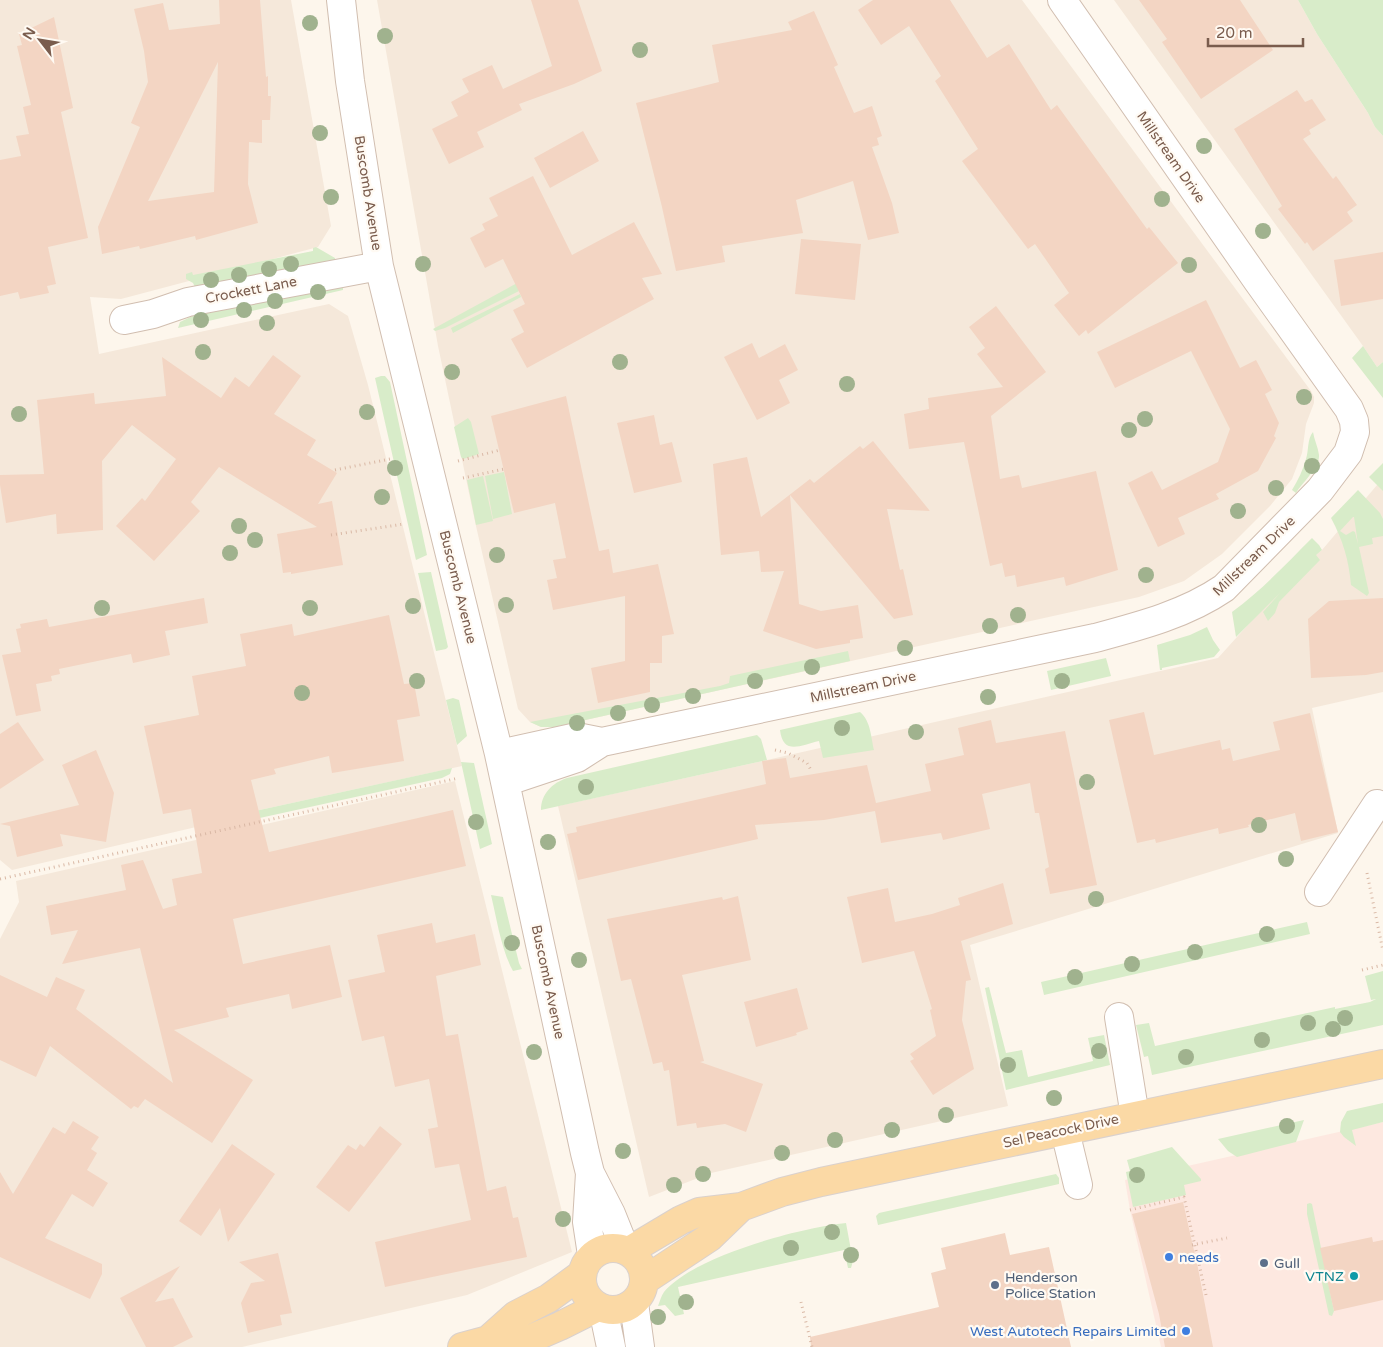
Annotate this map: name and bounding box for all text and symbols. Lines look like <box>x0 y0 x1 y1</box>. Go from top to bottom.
north arrow <box>15 15 65 65</box>
scale bar <box>1208 15 1303 47</box>
text: N <box>19 24 39 43</box>
text: 20 m <box>1216 24 1253 42</box>
street label: Millstream Drive <box>1133 108 1209 206</box>
street label: Buscomb Avenue <box>351 134 385 252</box>
street label: Crockett Lane <box>204 273 298 307</box>
street label: Millstream Drive <box>1209 512 1299 600</box>
street label: Buscomb Avenue <box>436 529 480 646</box>
street label: Millstream Drive <box>809 667 918 707</box>
street label: Buscomb Avenue <box>528 923 568 1041</box>
street label: Sel Peacock Drive <box>1002 1110 1120 1152</box>
place label: needs <box>1179 1249 1219 1266</box>
marker: needs <box>1163 1251 1175 1263</box>
place label: Gull <box>1274 1255 1300 1272</box>
marker: Gull <box>1258 1257 1270 1269</box>
place label: VTNZ <box>1305 1268 1344 1285</box>
place label: Henderson Police Station <box>1005 1269 1096 1302</box>
marker: VTNZ <box>1348 1270 1360 1282</box>
marker: Henderson Police Station <box>989 1279 1001 1291</box>
place label: West Autotech Repairs Limited <box>970 1323 1176 1340</box>
marker: West Autotech Repairs Limited <box>1180 1325 1192 1337</box>

